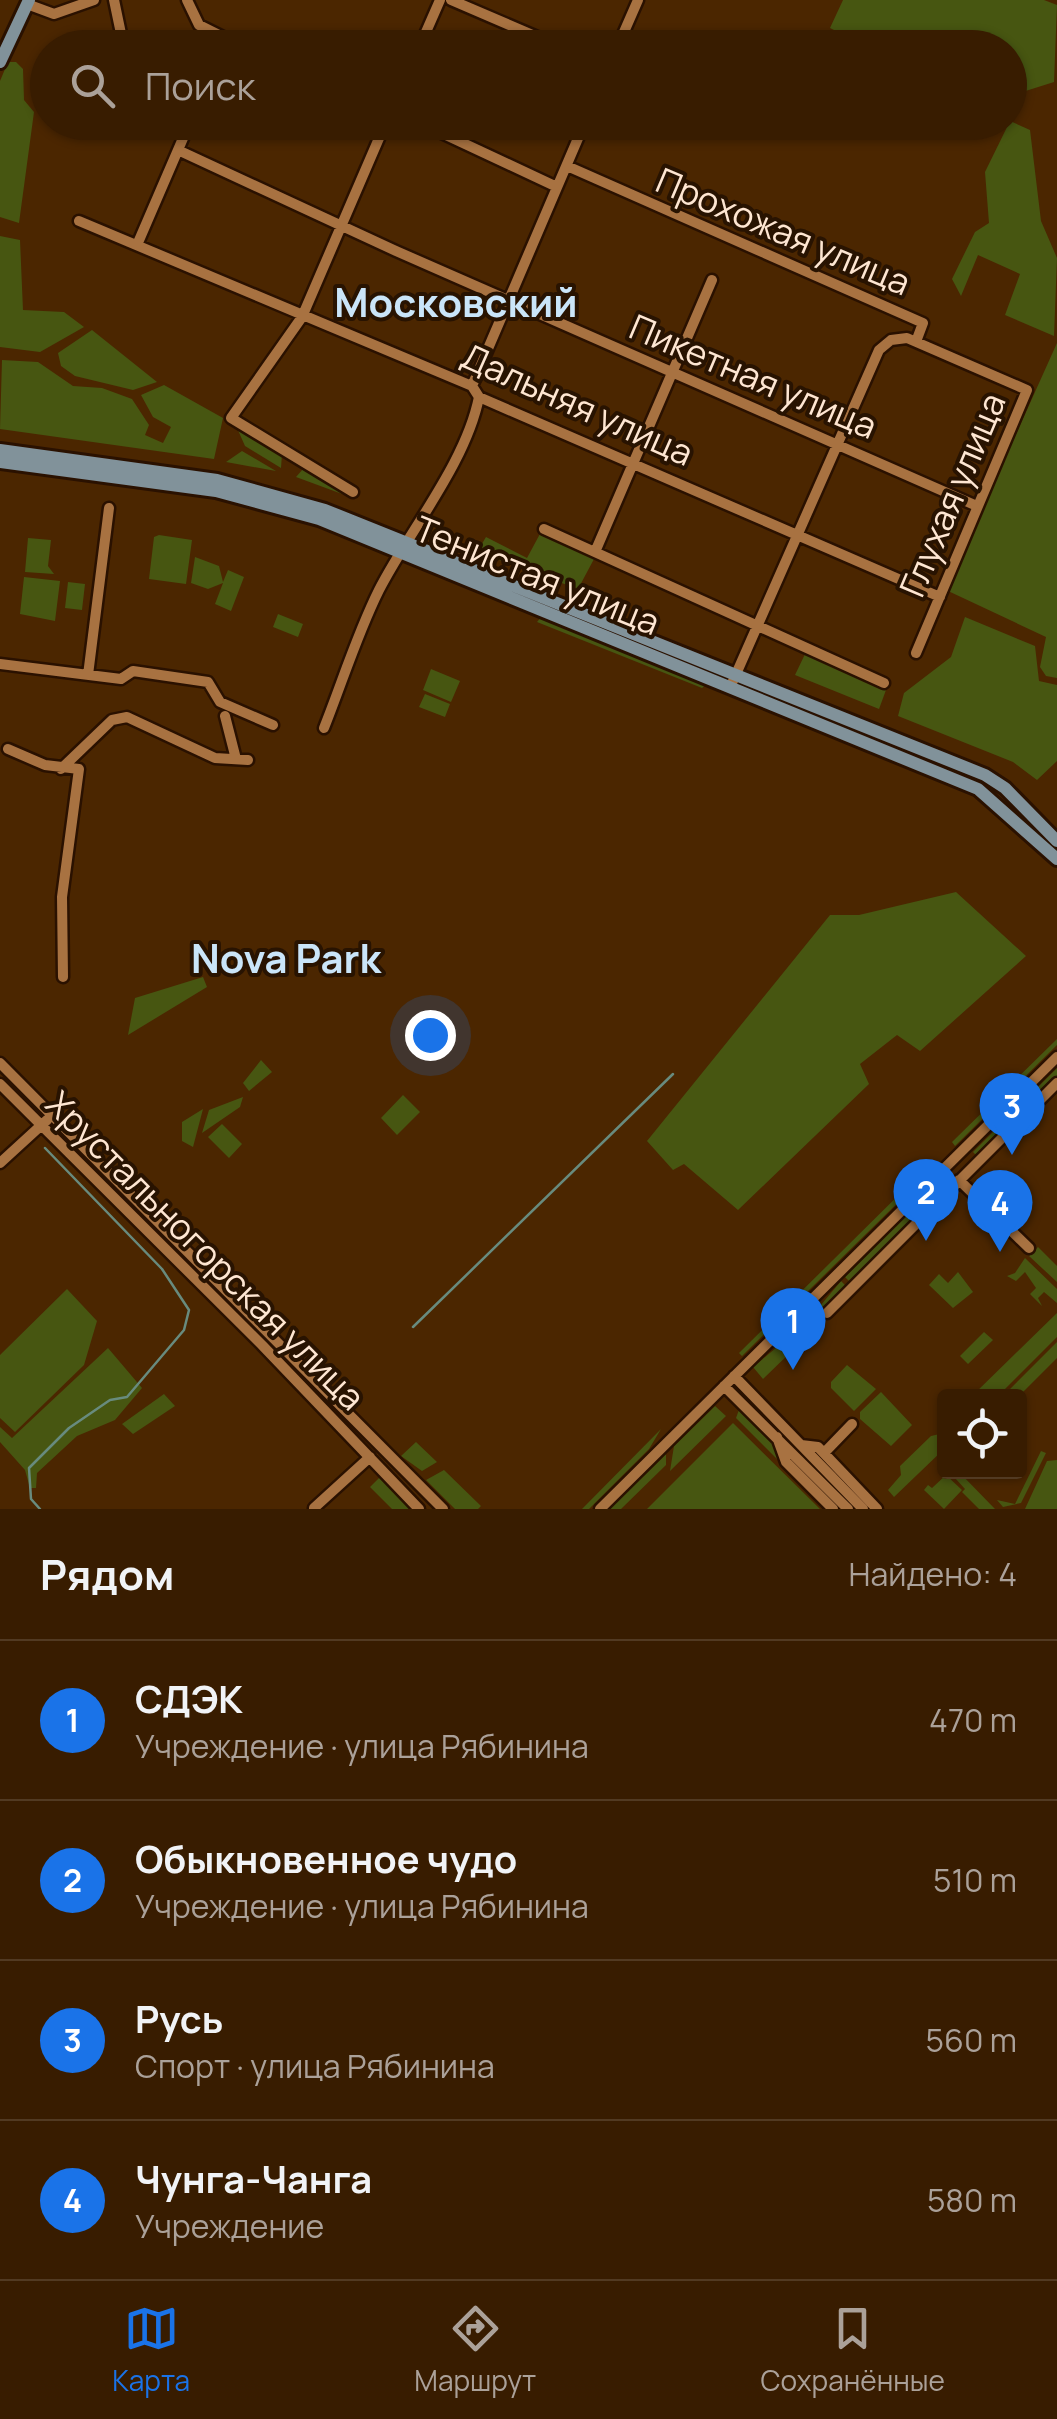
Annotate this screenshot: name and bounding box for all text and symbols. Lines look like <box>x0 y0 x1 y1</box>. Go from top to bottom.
search box <box>30 30 1027 140</box>
icon: search <box>65 58 120 113</box>
text: Поиск <box>145 59 255 111</box>
street label: Прохожая улица <box>649 156 918 306</box>
district label: Московский <box>334 274 578 329</box>
street label: Пикетная улица <box>622 302 884 450</box>
street label: Дальняя улица <box>454 332 701 477</box>
street label: Глухая улица <box>888 385 1017 604</box>
street label: Тенистая улица <box>408 504 667 646</box>
district label: Nova Park <box>191 930 383 985</box>
your location <box>405 1010 456 1061</box>
pin: 3 <box>980 1072 1044 1155</box>
street label: Хрустальногорская улица <box>36 1080 376 1420</box>
pin: 2 <box>894 1158 958 1241</box>
pin: 4 <box>968 1170 1032 1252</box>
pin: 1 <box>760 1288 826 1370</box>
map controls <box>937 1389 1027 1479</box>
button: locate <box>937 1389 1027 1479</box>
text: Рядом <box>40 1545 174 1603</box>
text: Найдено: 4 <box>849 1552 1017 1596</box>
text: СДЭК <box>135 1672 243 1724</box>
text: 1 <box>65 1698 80 1742</box>
text: 470 m <box>929 1698 1017 1742</box>
text: Учреждение · улица Рябинина <box>135 1724 589 1768</box>
text: Обыкновенное чудо <box>135 1832 517 1884</box>
text: 2 <box>63 1858 82 1902</box>
text: 510 m <box>933 1858 1017 1902</box>
text: Учреждение · улица Рябинина <box>135 1884 589 1928</box>
text: Русь <box>135 1992 223 2044</box>
text: 3 <box>63 2018 82 2062</box>
text: 560 m <box>926 2018 1017 2062</box>
text: Спорт · улица Рябинина <box>135 2044 495 2088</box>
text: Чунга-Чанга <box>135 2152 372 2204</box>
text: 4 <box>63 2178 82 2222</box>
text: 580 m <box>927 2178 1017 2222</box>
text: Учреждение <box>135 2204 324 2248</box>
tab: Карта <box>112 2301 190 2399</box>
tab: Маршрут <box>414 2301 536 2399</box>
tab: Сохранённые <box>761 2301 945 2399</box>

